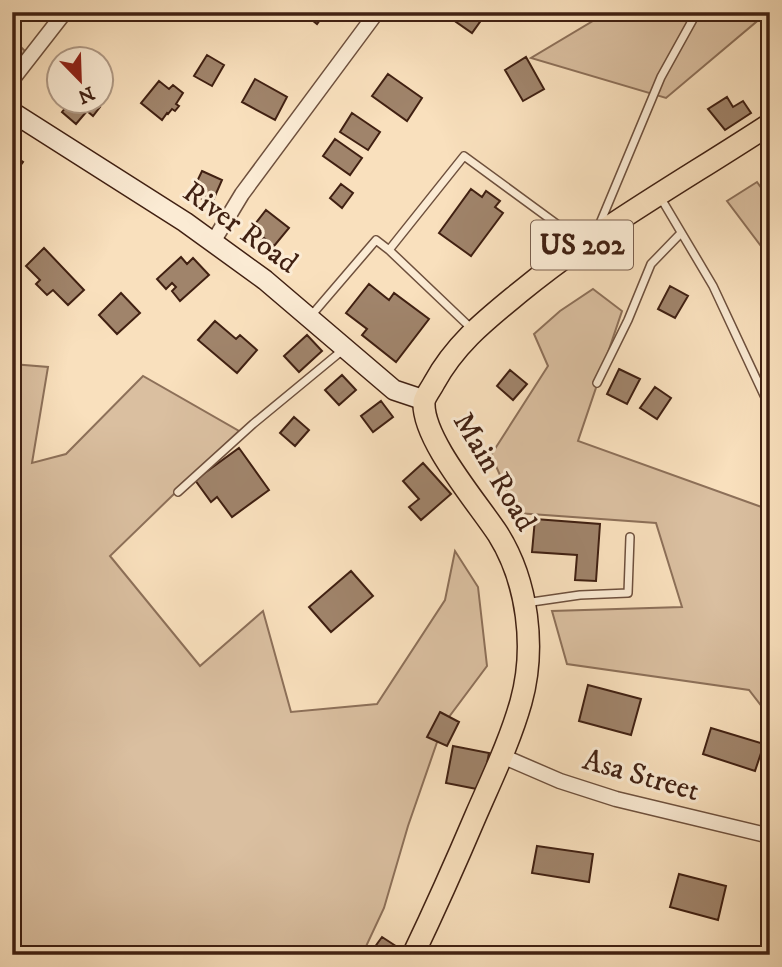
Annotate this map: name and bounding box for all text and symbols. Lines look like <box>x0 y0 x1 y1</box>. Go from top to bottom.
north arrow <box>46 46 116 116</box>
text: N <box>74 81 98 108</box>
street label: River Road <box>175 174 305 282</box>
road number: US 202 <box>531 220 633 270</box>
street label: Main Road <box>444 406 544 538</box>
street label: Asa Street <box>579 742 703 810</box>

